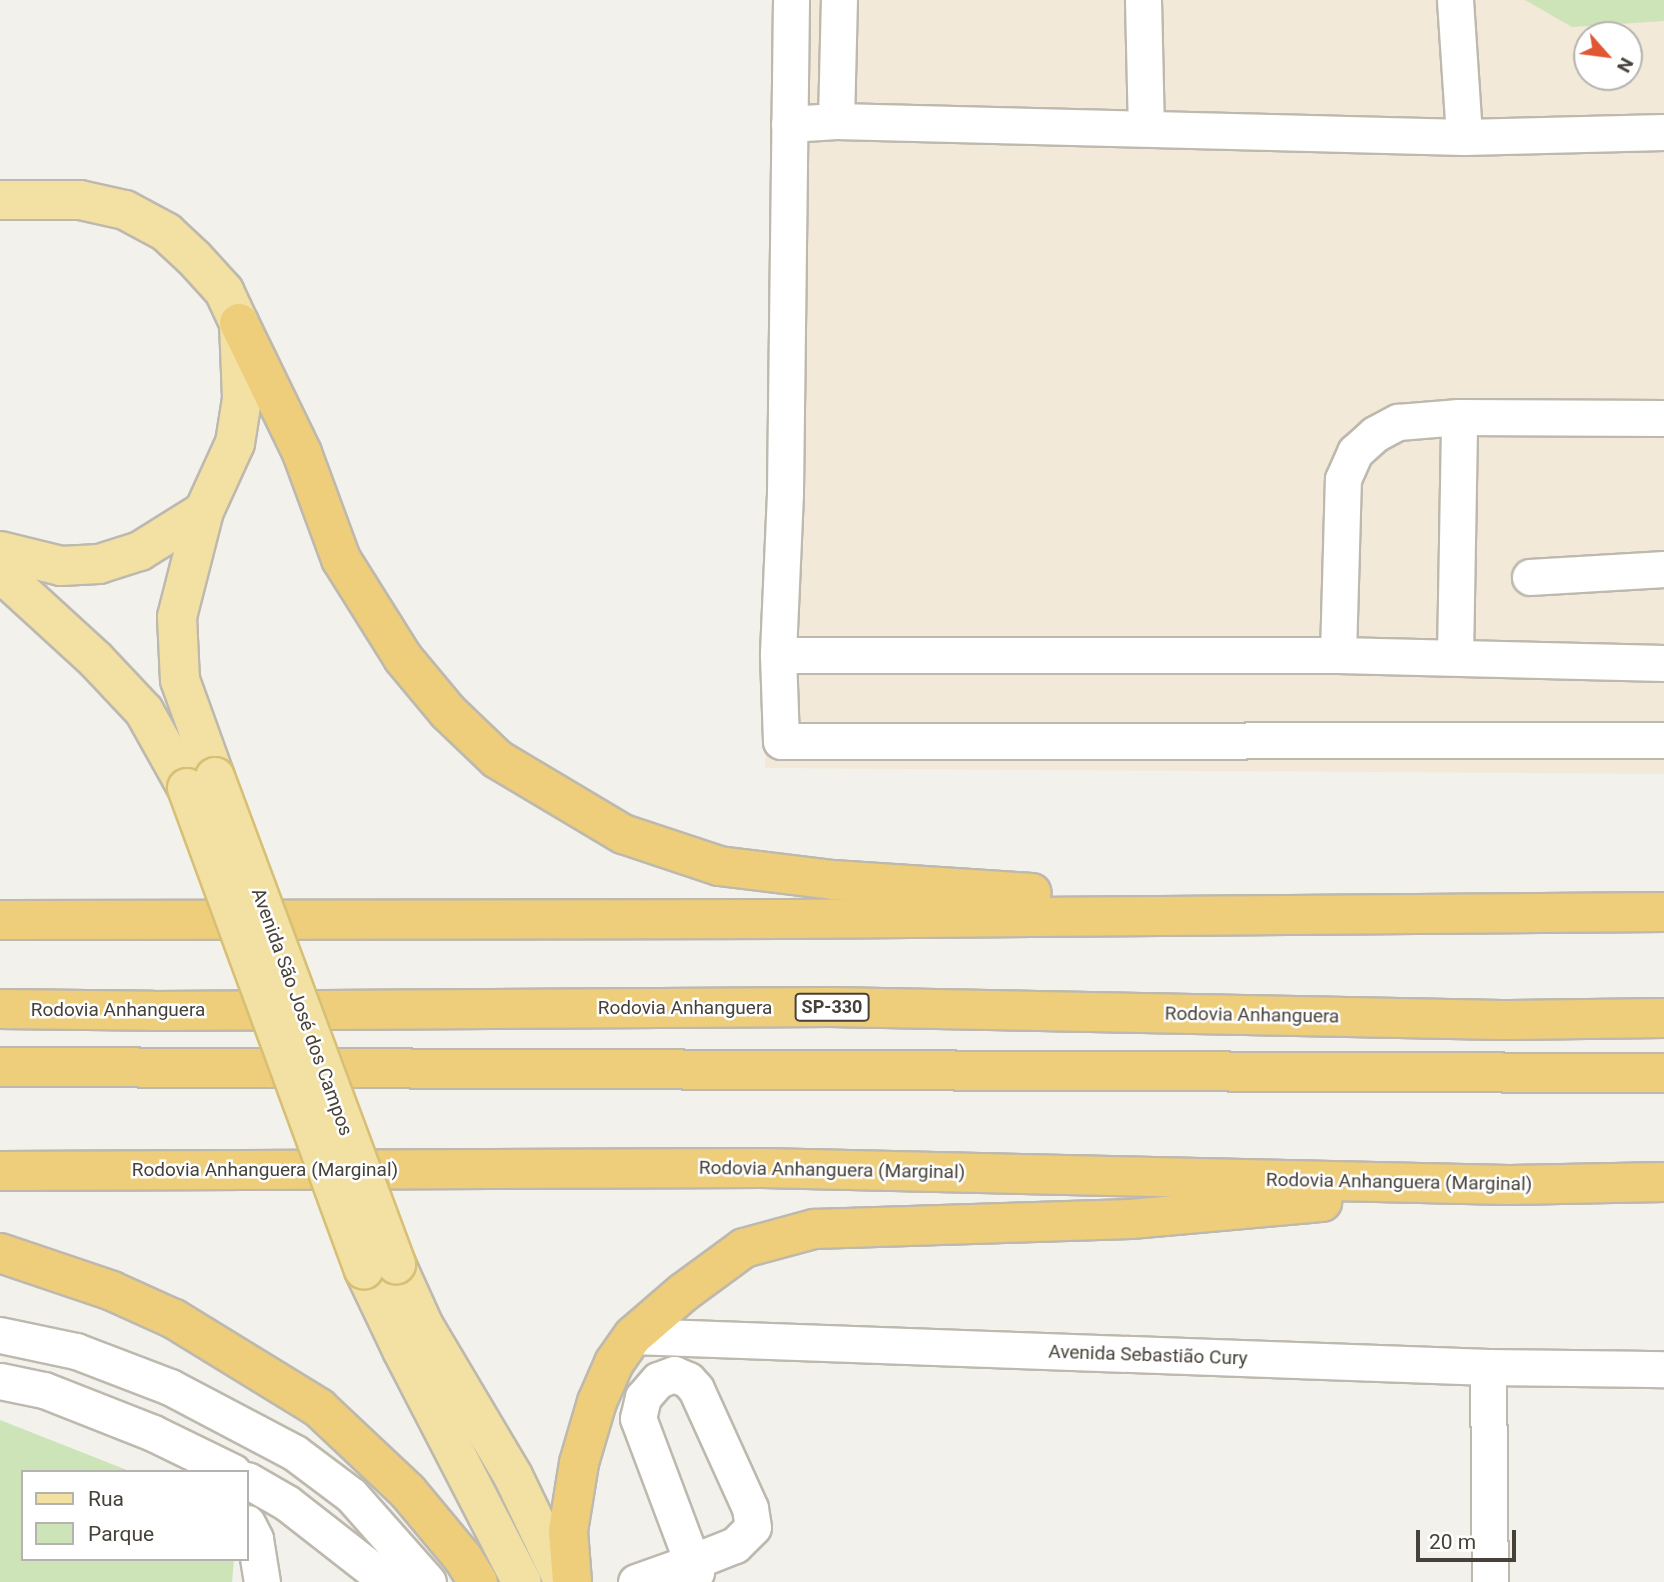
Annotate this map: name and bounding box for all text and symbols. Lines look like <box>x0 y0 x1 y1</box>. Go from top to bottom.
north arrow <box>1573 21 1643 91</box>
text: N <box>1612 54 1639 76</box>
street label: Avenida São José dos Campos <box>247 885 357 1139</box>
road number: SP-330 <box>794 992 870 1022</box>
street label: Rodovia Anhanguera <box>598 997 772 1019</box>
street label: Rodovia Anhanguera <box>31 999 205 1021</box>
street label: Rodovia Anhanguera <box>1165 1002 1339 1028</box>
street label: Rodovia Anhanguera (Marginal) <box>699 1156 965 1184</box>
street label: Rodovia Anhanguera (Marginal) <box>132 1159 398 1181</box>
street label: Rodovia Anhanguera (Marginal) <box>1266 1168 1532 1196</box>
street label: Avenida Sebastião Cury <box>1048 1340 1248 1370</box>
legend <box>21 1470 248 1561</box>
text: Rua <box>88 1487 124 1511</box>
scale bar <box>1419 1516 1519 1560</box>
text: Parque <box>88 1522 154 1546</box>
text: 20 m <box>1429 1530 1476 1554</box>

